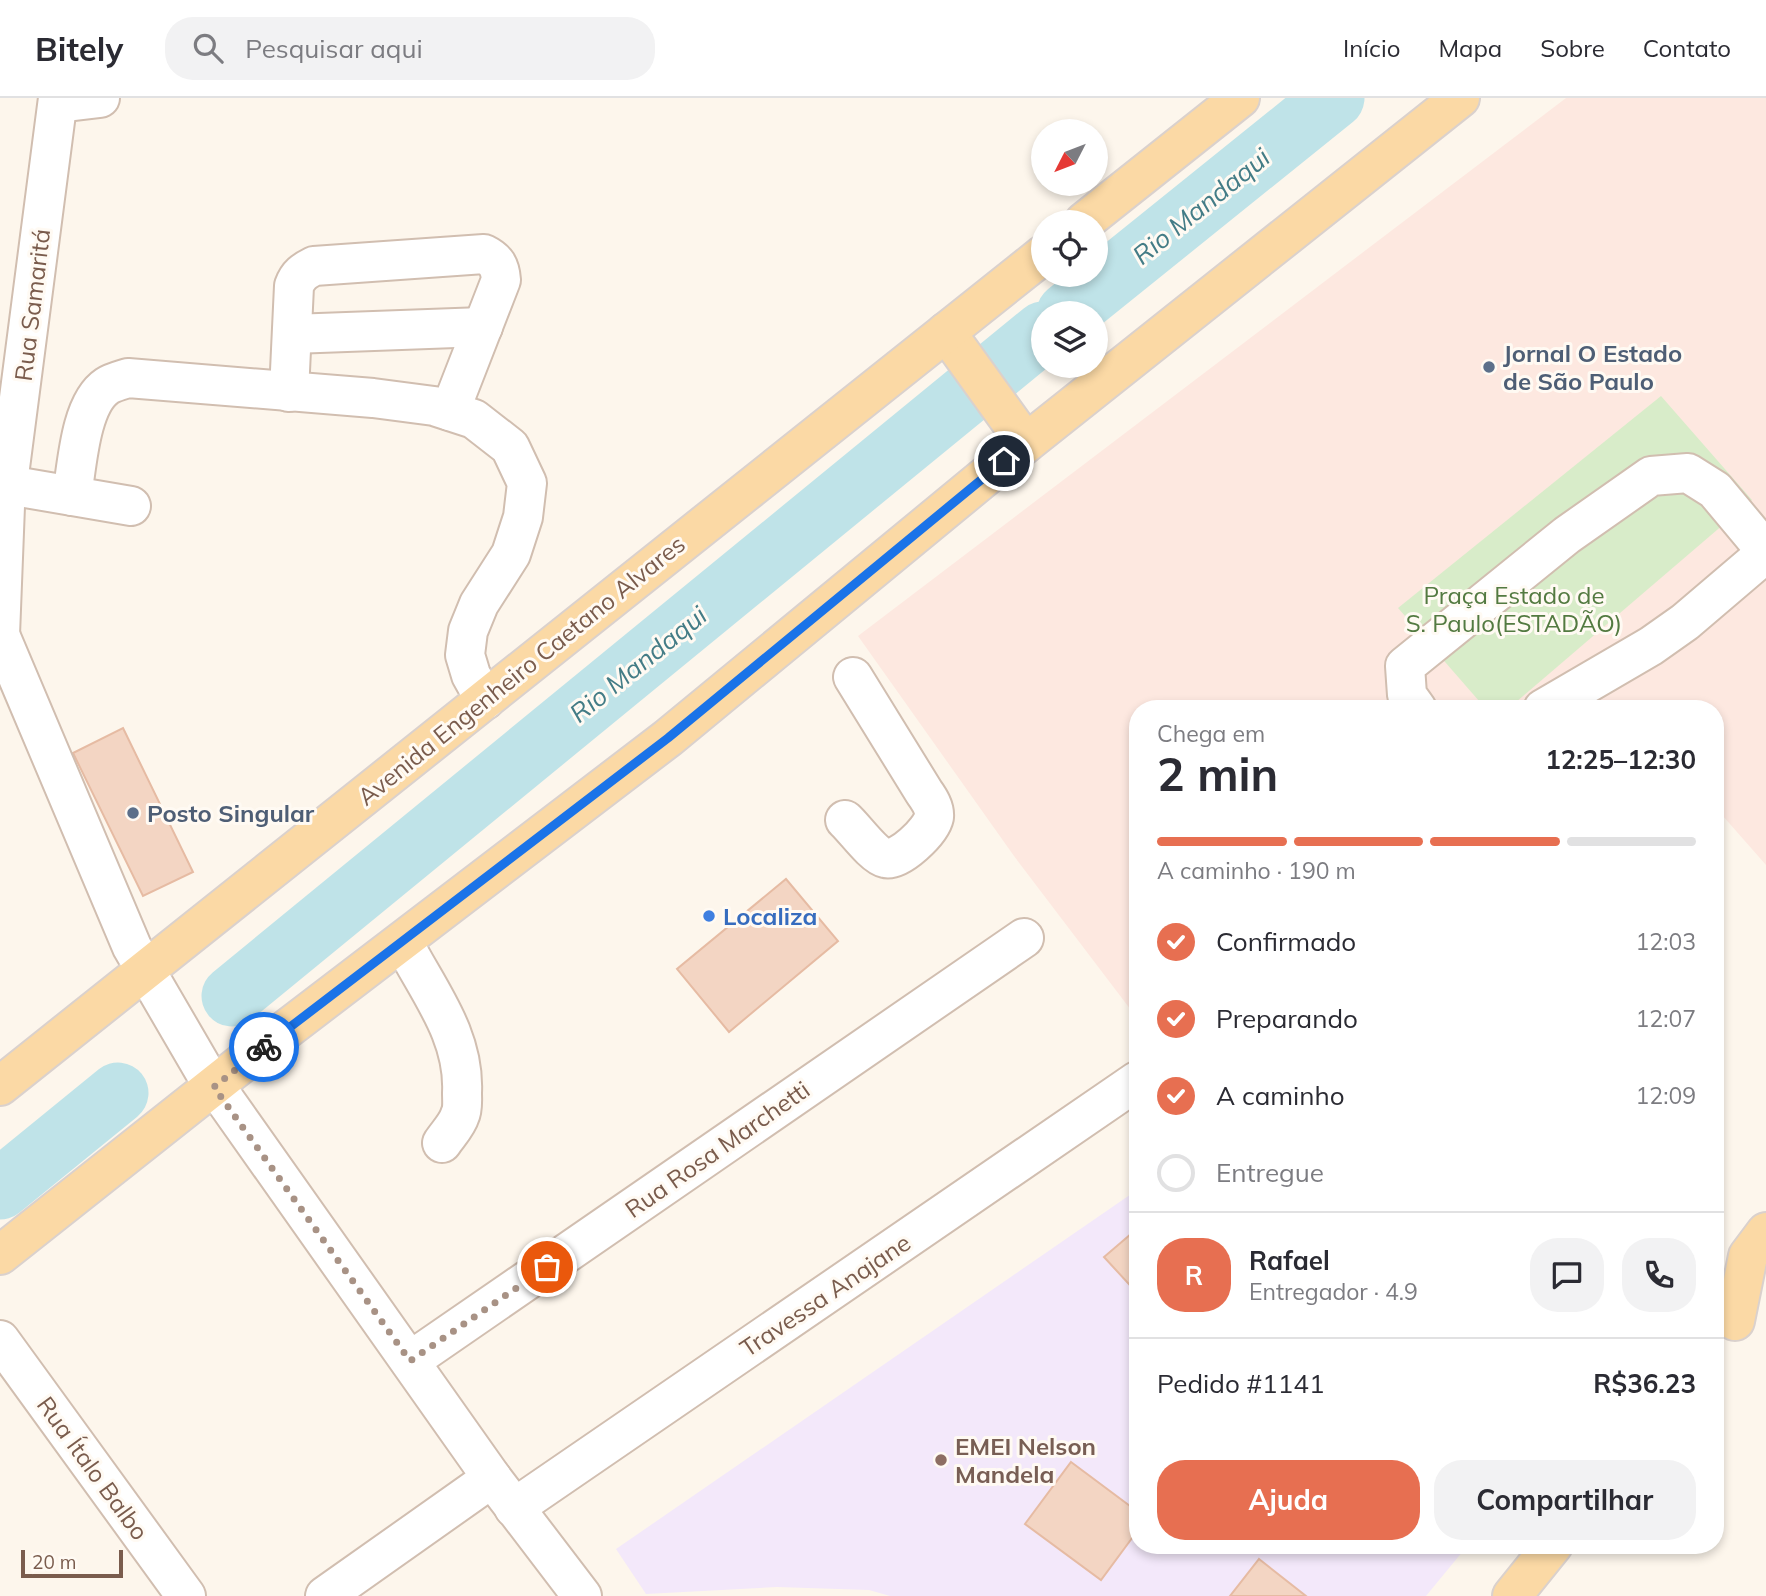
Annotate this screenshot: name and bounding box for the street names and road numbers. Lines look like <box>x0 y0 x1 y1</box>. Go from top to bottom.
street label: Rua Samaritá <box>8 227 56 383</box>
street label: Avenida Engenheiro Caetano Alvares <box>351 528 691 812</box>
street label: Rua Rosa Marchetti <box>619 1074 815 1224</box>
street label: Travessa Anajane <box>734 1227 916 1363</box>
street label: Rua Ítalo Balbo <box>31 1390 155 1546</box>

